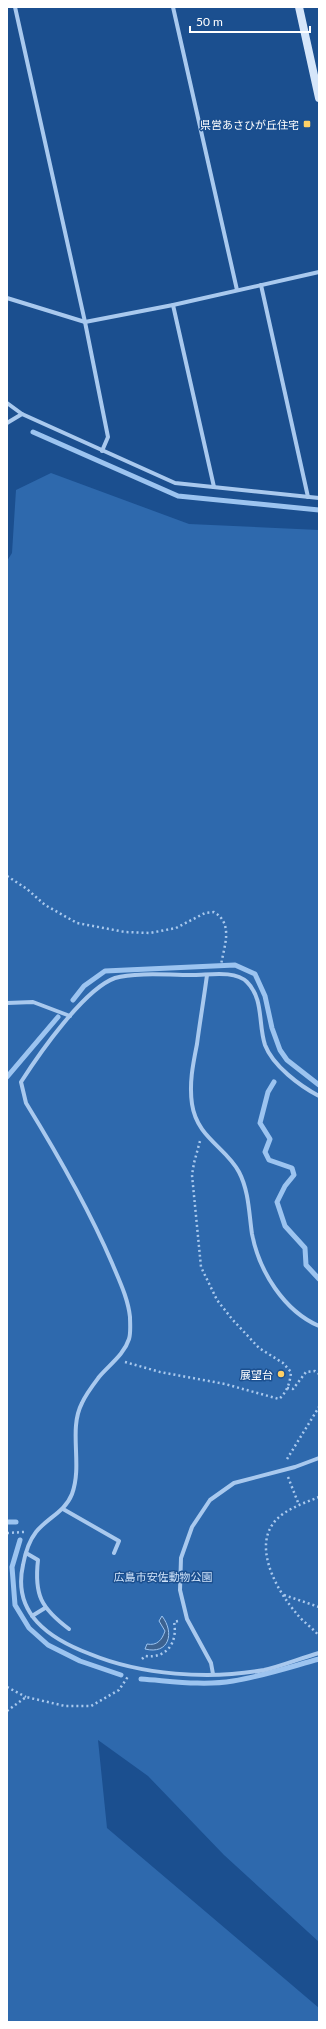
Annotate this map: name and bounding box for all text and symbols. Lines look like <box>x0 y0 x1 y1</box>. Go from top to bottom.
scale bar <box>190 8 310 34</box>
text: 50 m <box>196 14 223 29</box>
place label: 県営あさひが丘住宅 <box>200 118 299 131</box>
marker: 県営あさひが丘住宅 <box>302 119 312 129</box>
place label: 展望台 <box>240 1368 273 1381</box>
marker: 展望台 <box>276 1369 286 1379</box>
park label: 広島市安佐動物公園 <box>114 1570 213 1583</box>

